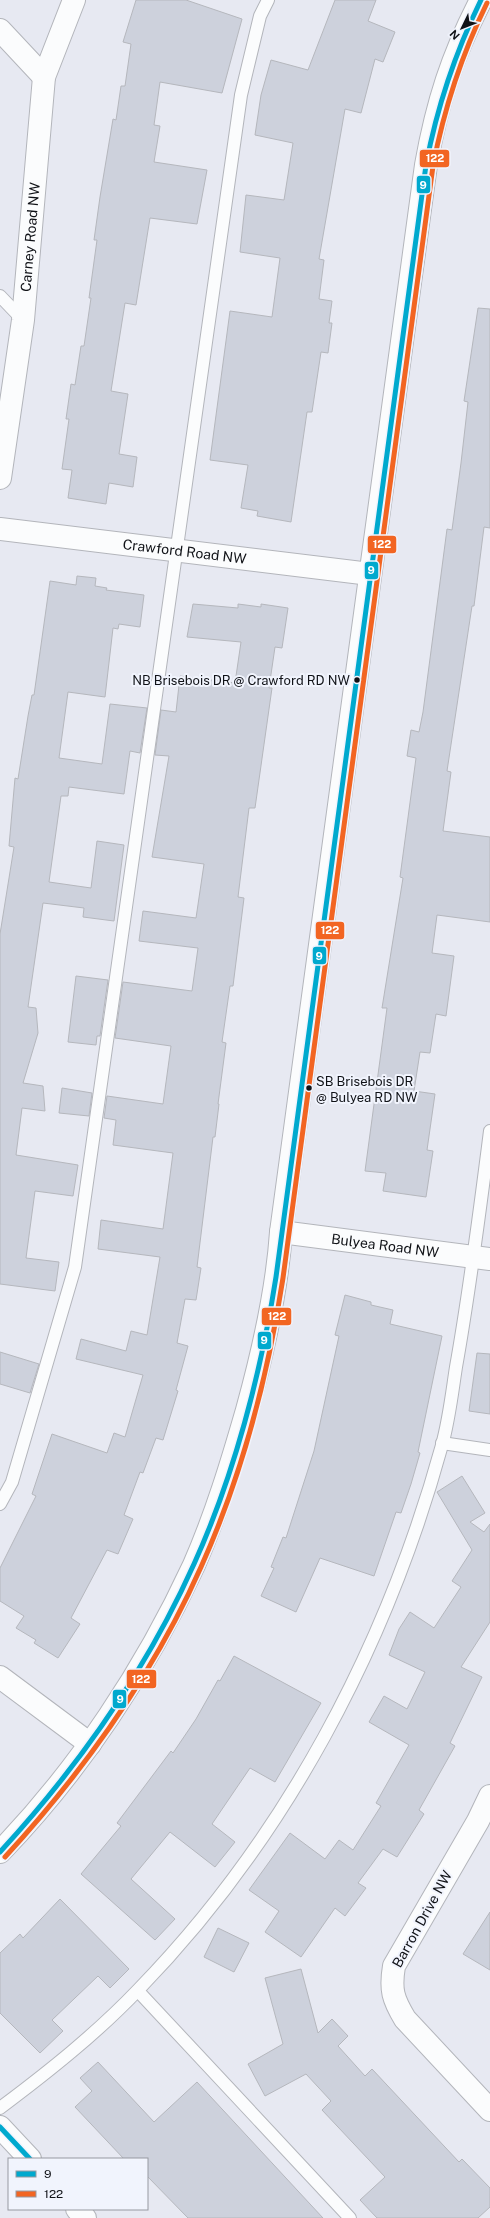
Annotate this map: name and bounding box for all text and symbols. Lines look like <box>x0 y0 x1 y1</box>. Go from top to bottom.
north arrow <box>442 8 482 48</box>
text: N <box>447 28 462 42</box>
line badge: 122 <box>419 149 450 168</box>
text: 122 <box>426 152 444 164</box>
line badge: 9 <box>416 175 431 194</box>
text: 9 <box>419 179 427 191</box>
street label: Carney Road NW <box>17 181 43 292</box>
line badge: 122 <box>367 535 397 554</box>
street label: Crawford Road NW <box>122 536 248 567</box>
text: 122 <box>373 538 391 550</box>
line badge: 9 <box>364 561 379 580</box>
text: 9 <box>367 564 375 576</box>
place label: NB Brisebois DR @ Crawford RD NW <box>132 673 351 688</box>
marker: NB Brisebois DR @ Crawford RD NW <box>352 675 362 685</box>
line badge: 122 <box>315 921 345 940</box>
text: 122 <box>321 924 339 936</box>
line badge: 9 <box>312 946 327 965</box>
text: 9 <box>315 950 323 962</box>
place label: SB Brisebois DR @ Bulyea RD NW <box>316 1074 418 1105</box>
marker: SB Brisebois DR @ Bulyea RD NW <box>304 1083 314 1093</box>
street label: Bulyea Road NW <box>330 1231 441 1260</box>
line badge: 122 <box>261 1307 292 1326</box>
text: 122 <box>268 1310 286 1322</box>
line badge: 9 <box>257 1331 272 1350</box>
text: 9 <box>260 1334 268 1346</box>
line badge: 122 <box>126 1669 157 1689</box>
text: 122 <box>132 1673 150 1685</box>
line badge: 9 <box>112 1689 127 1709</box>
text: 9 <box>116 1693 124 1705</box>
street label: Barron Drive NW <box>389 1867 456 1970</box>
legend <box>8 2158 148 2210</box>
text: 9 <box>44 2167 52 2181</box>
text: 122 <box>44 2187 63 2201</box>

